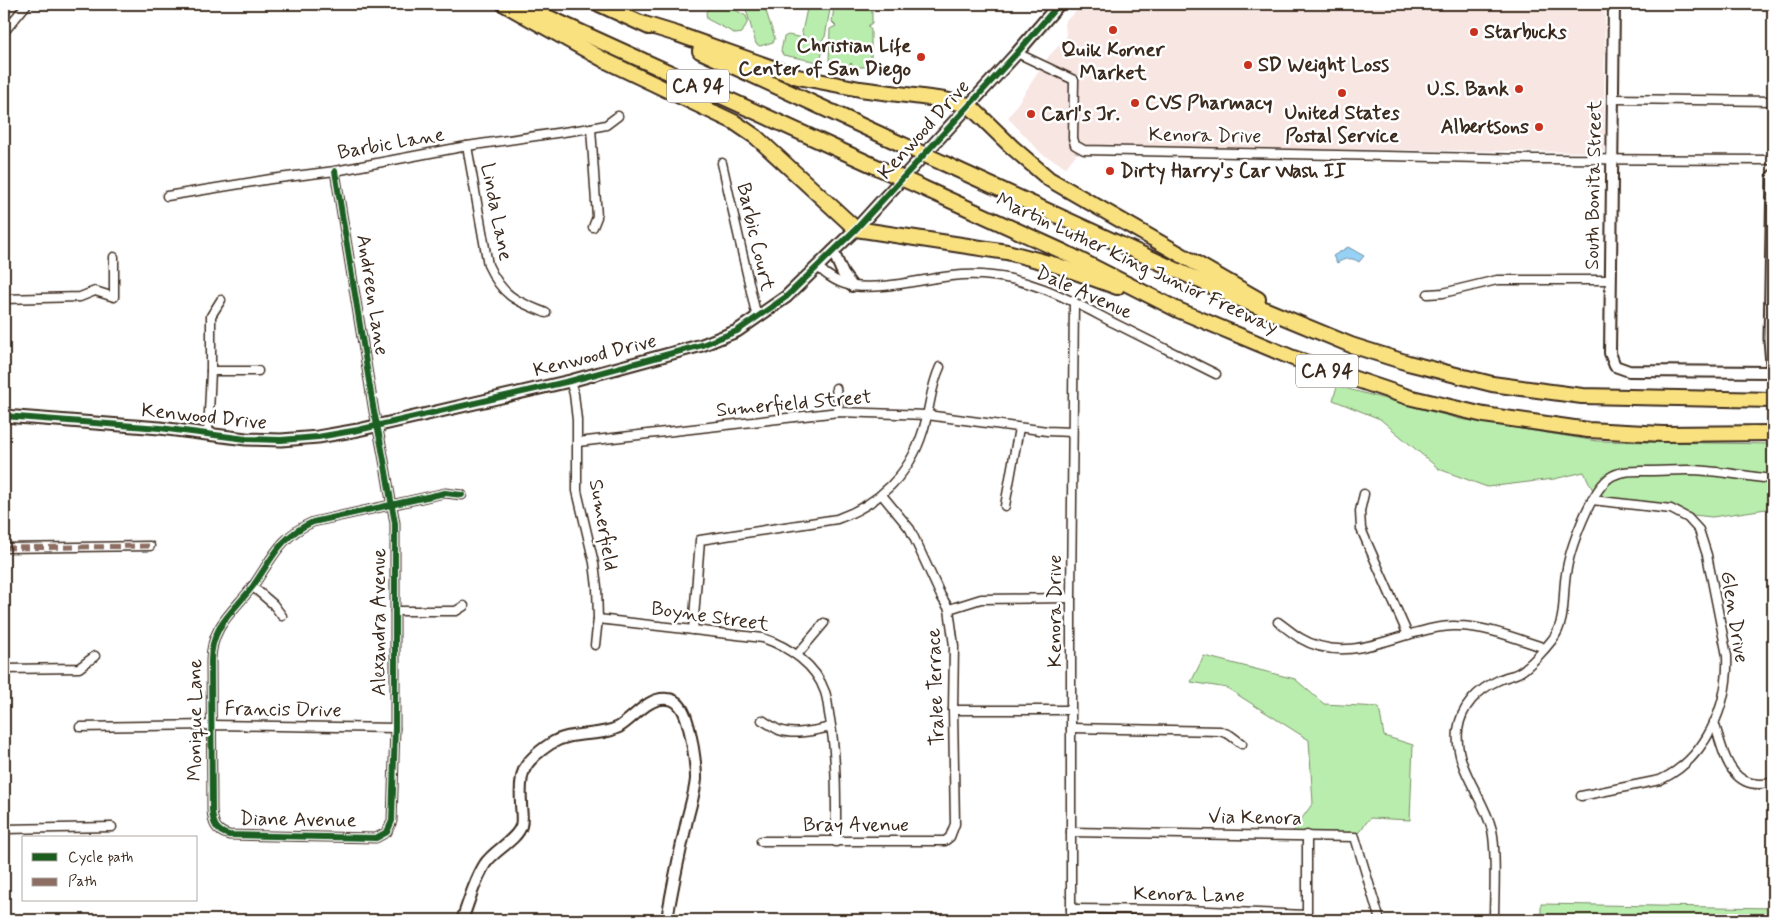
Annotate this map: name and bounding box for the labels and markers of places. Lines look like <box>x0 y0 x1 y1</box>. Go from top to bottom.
place label: Starbucks <box>1484 19 1567 46</box>
marker: Quik Korner Market <box>1107 24 1119 36</box>
marker: Starbucks <box>1468 26 1480 38</box>
place label: Christian Life Center of San Diego <box>738 33 911 85</box>
place label: Quik Korner Market <box>1061 37 1165 87</box>
marker: Christian Life Center of San Diego <box>915 51 927 63</box>
place label: SD Weight Loss <box>1258 52 1389 79</box>
marker: SD Weight Loss <box>1242 59 1254 71</box>
place label: U.S. Bank <box>1427 76 1509 103</box>
marker: U.S. Bank <box>1513 83 1525 95</box>
marker: United States Postal Service <box>1336 87 1348 99</box>
place label: CVS Pharmacy <box>1145 90 1273 117</box>
marker: CVS Pharmacy <box>1129 97 1141 109</box>
place label: United States Postal Service <box>1285 100 1400 150</box>
place label: Carl's Jr. <box>1041 101 1120 128</box>
marker: Carl's Jr. <box>1025 108 1037 120</box>
place label: Albertsons <box>1441 114 1529 141</box>
marker: Albertsons <box>1533 121 1545 133</box>
place label: Dirty Harry's Car Wash II <box>1120 158 1346 185</box>
marker: Dirty Harry's Car Wash II <box>1104 165 1116 177</box>

